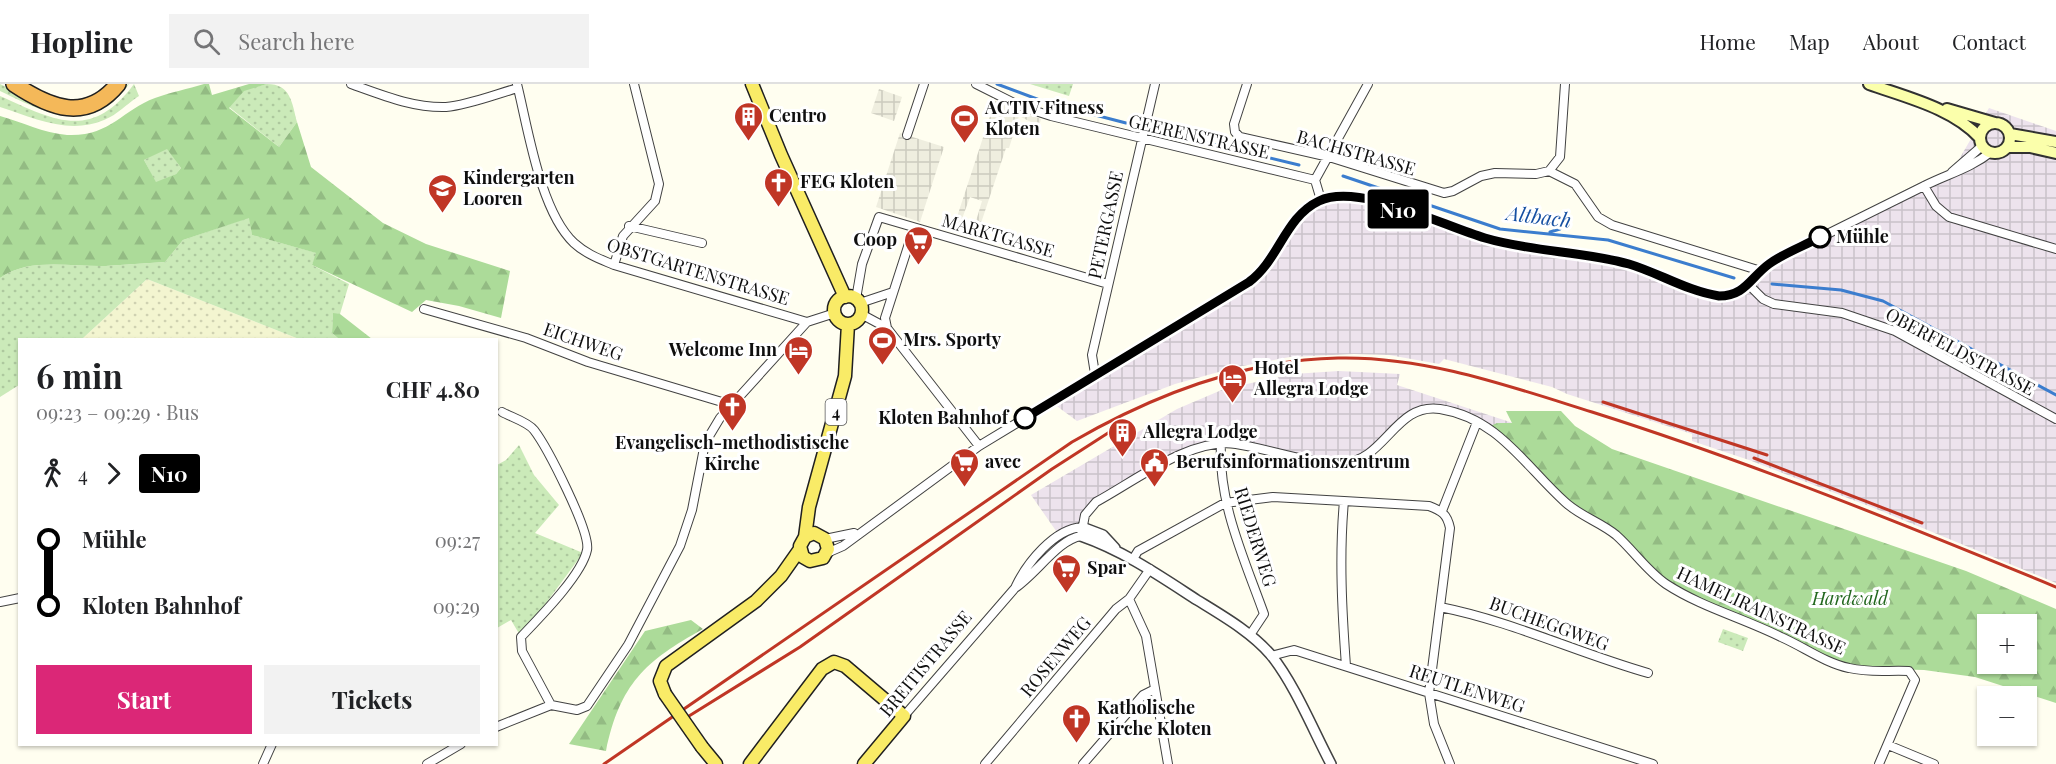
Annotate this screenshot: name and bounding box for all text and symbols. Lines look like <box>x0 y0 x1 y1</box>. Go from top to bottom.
search box <box>169 14 589 68</box>
text: Hopline <box>30 23 133 60</box>
icon: search <box>190 25 223 58</box>
text: Search here <box>238 26 355 56</box>
text: Home <box>1700 27 1756 55</box>
text: Map <box>1789 27 1830 55</box>
text: About <box>1863 27 1919 55</box>
text: Contact <box>1952 27 2026 55</box>
place label: ACTIV Fitness Kloten <box>984 95 1104 140</box>
building icon: Centro <box>732 100 764 142</box>
sports icon: ACTIV Fitness Kloten <box>948 102 980 144</box>
place label: Centro <box>769 103 826 127</box>
street label: GEERENSTRASSE <box>1126 108 1272 164</box>
street label: BACHSTRASSE <box>1294 124 1419 180</box>
place label: Kindergarten Looren <box>463 165 575 210</box>
church icon: FEG Kloten <box>763 166 795 208</box>
place label: FEG Kloten <box>800 169 894 193</box>
street label: PETERGASSE <box>1082 169 1128 281</box>
school or university icon: Kindergarten Looren <box>426 172 458 214</box>
line badge: N10 <box>1364 190 1432 228</box>
text: N10 <box>1380 195 1416 223</box>
water label: Altbach <box>1503 198 1573 233</box>
street label: MARKTGASSE <box>939 208 1057 263</box>
supermarket icon: Coop <box>902 224 934 266</box>
place label: Mühle <box>1836 224 1889 248</box>
marker: Mühle <box>1809 226 1831 248</box>
place label: Coop <box>853 227 897 251</box>
street label: OBSTGARTENSTRASSE <box>604 232 793 310</box>
street label: OBERFELDSTRASSE <box>1882 302 2039 401</box>
street label: EICHWEG <box>540 316 627 366</box>
sports icon: Mrs. Sporty <box>866 324 898 366</box>
place label: Mrs. Sporty <box>903 327 1002 351</box>
hotel icon: Welcome Inn <box>782 334 814 376</box>
place label: Welcome Inn <box>668 337 777 361</box>
text: 6 min <box>36 353 123 397</box>
place label: Hotel Allegra Lodge <box>1253 355 1369 400</box>
hotel icon: Hotel Allegra Lodge <box>1217 362 1249 404</box>
text: CHF 4.80 <box>386 374 480 404</box>
church icon: Evangelisch-methodistische Kirche <box>716 390 748 432</box>
text: 09:23 – 09:29 · Bus <box>36 398 199 425</box>
road number: 4 <box>826 399 846 425</box>
place label: Kloten Bahnhof <box>878 405 1010 429</box>
marker: Kloten Bahnhof <box>1014 407 1036 429</box>
building icon: Allegra Lodge <box>1106 416 1138 458</box>
place label: Allegra Lodge <box>1142 419 1258 443</box>
place label: Evangelisch-methodistische Kirche <box>615 430 849 475</box>
supermarket icon: avec <box>948 446 980 488</box>
public building icon: Berufsinformationszentrum <box>1139 446 1171 488</box>
place label: avec <box>985 449 1021 473</box>
place label: Berufsinformationszentrum <box>1176 449 1411 473</box>
icon: walk <box>36 457 69 490</box>
icon: forward <box>97 457 130 490</box>
text: N10 <box>151 459 188 487</box>
text: 4 <box>78 460 88 487</box>
street label: RIEDERWEG <box>1229 484 1283 590</box>
text: Mühle <box>82 524 147 554</box>
text: 09:27 <box>435 526 480 553</box>
supermarket icon: Spar <box>1050 552 1082 594</box>
place label: Spar <box>1087 555 1127 579</box>
street label: HAMELIRAINSTRASSE <box>1673 560 1850 660</box>
park label: Hardwald <box>1811 586 1889 610</box>
text: Kloten Bahnhof <box>82 590 241 620</box>
street label: BUCHEGGWEG <box>1486 590 1613 656</box>
text: 09:29 <box>433 592 480 619</box>
street label: BREITISTRASSE <box>874 605 977 721</box>
street label: ROSENWEG <box>1014 611 1096 702</box>
map controls <box>1977 614 2037 746</box>
button: + <box>1977 614 2037 674</box>
street label: REUTLENWEG <box>1406 658 1529 718</box>
button: Start <box>36 665 252 734</box>
button: Tickets <box>264 665 480 734</box>
button: − <box>1977 686 2037 746</box>
place label: Katholische Kirche Kloten <box>1097 695 1212 740</box>
church icon: Katholische Kirche Kloten <box>1060 702 1092 744</box>

